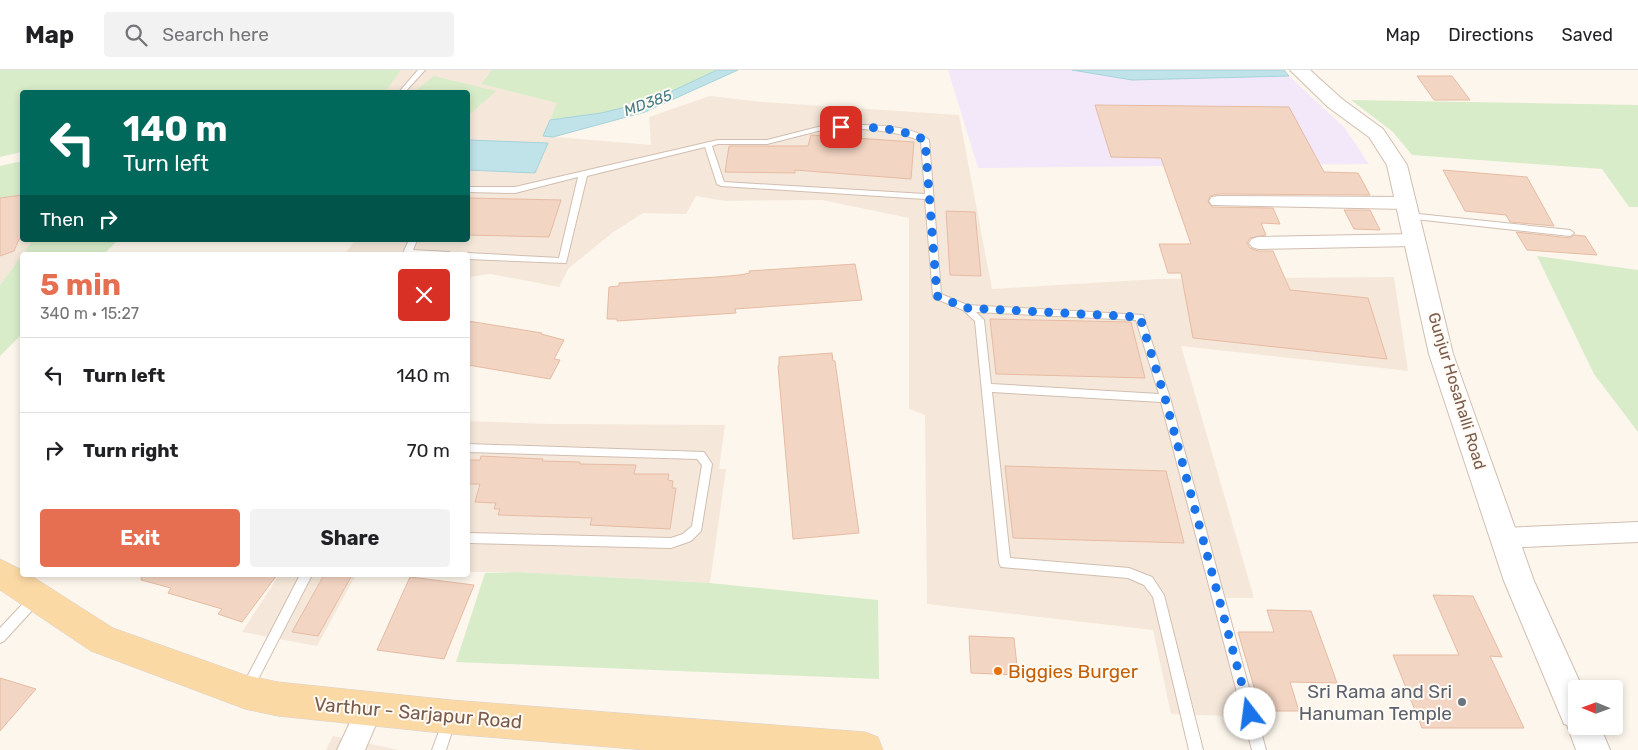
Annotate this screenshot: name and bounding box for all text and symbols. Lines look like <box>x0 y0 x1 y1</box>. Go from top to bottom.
search box <box>104 12 454 57</box>
text: Map <box>25 21 74 49</box>
icon: search <box>122 21 150 49</box>
text: Search here <box>162 23 269 46</box>
text: Map <box>1385 24 1420 46</box>
text: Directions <box>1448 24 1534 46</box>
text: Saved <box>1562 24 1613 46</box>
water label: MD385 <box>622 86 675 120</box>
pin <box>820 106 862 148</box>
text: 140 m <box>123 108 228 150</box>
icon: left <box>40 110 105 175</box>
icon: arrive <box>827 113 855 141</box>
text: Turn left <box>123 150 209 177</box>
icon: right <box>94 205 122 233</box>
text: Then <box>40 208 84 231</box>
text: 5 min <box>40 267 121 303</box>
button: close <box>398 269 450 321</box>
text: 340 m · 15:27 <box>40 304 139 323</box>
street label: Gunjur Hosahalli Road <box>1424 310 1490 472</box>
icon: left <box>40 361 68 389</box>
text: Turn left <box>83 364 165 387</box>
text: 140 m <box>396 364 450 387</box>
icon: right <box>40 436 68 464</box>
text: Turn right <box>83 439 178 462</box>
text: 70 m <box>407 439 450 462</box>
button: Exit <box>40 509 240 567</box>
button: Share <box>250 509 450 567</box>
place label: Biggies Burger <box>1008 660 1139 683</box>
marker: Biggies Burger <box>992 665 1004 677</box>
place label: Sri Rama and Sri Hanuman Temple <box>1299 680 1452 725</box>
north arrow <box>1568 680 1622 735</box>
map controls <box>1568 680 1623 735</box>
position arrow <box>1223 687 1275 739</box>
street label: Varthur - Sarjapur Road <box>313 692 523 734</box>
marker: Sri Rama and Sri Hanuman Temple <box>1456 696 1468 708</box>

